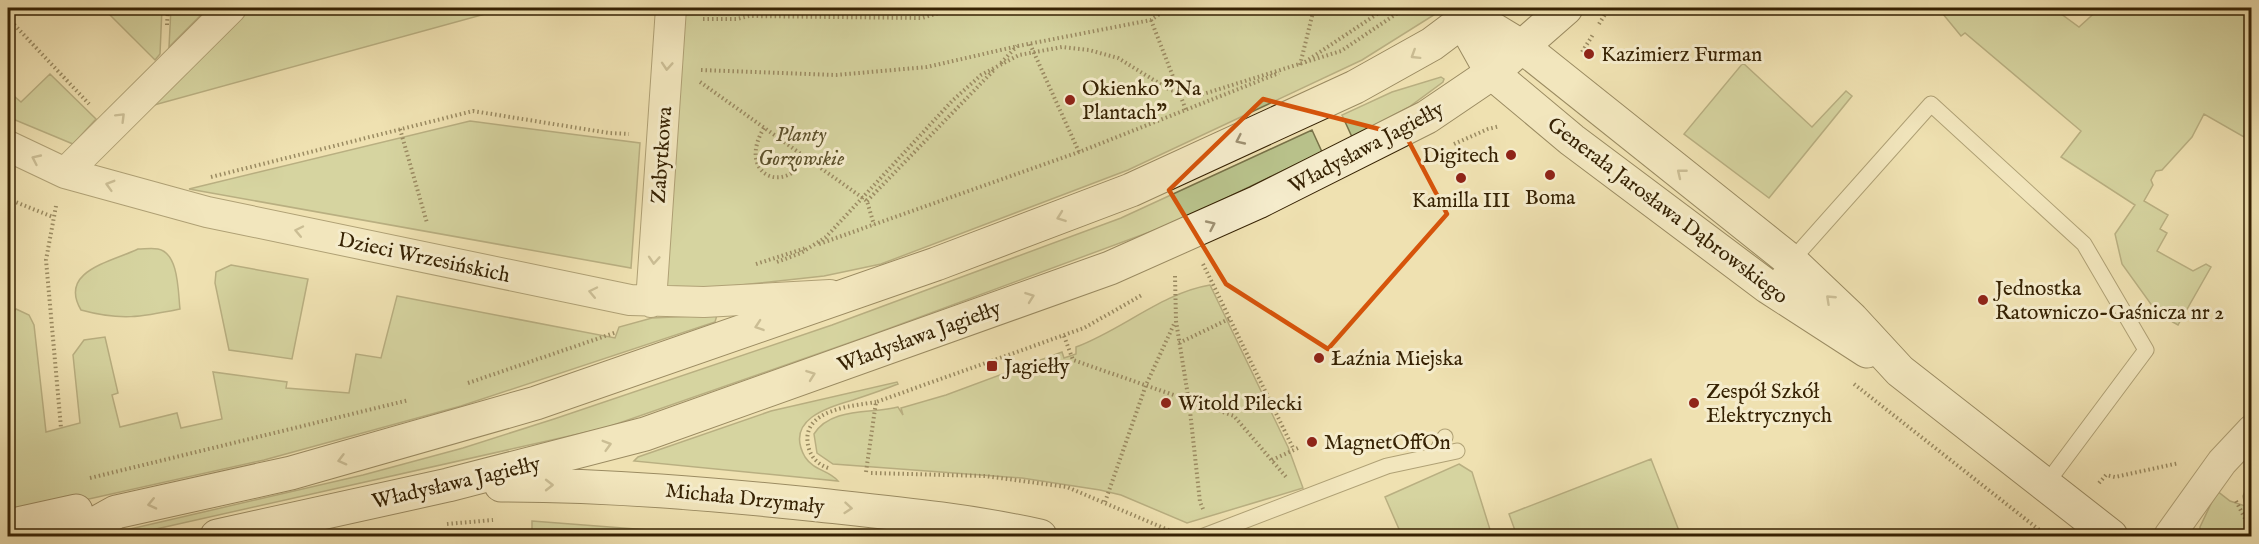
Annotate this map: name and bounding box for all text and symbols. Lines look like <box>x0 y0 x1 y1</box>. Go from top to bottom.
place label: Kazimierz Furman <box>1601 42 1762 69</box>
one-way arrow <box>1411 47 1421 59</box>
marker: Kazimierz Furman <box>1582 47 1596 61</box>
one-way arrow <box>661 61 674 70</box>
place label: Okienko "Na Plantach" <box>1082 76 1202 127</box>
marker: Okienko "Na Plantach" <box>1063 93 1077 107</box>
street label: Władysława Jagiełły <box>1284 96 1450 201</box>
street label: Zabytkowa <box>646 105 679 205</box>
street label: Generała Jarosława Dąbrowskiego <box>1541 112 1793 311</box>
one-way arrow <box>114 113 125 124</box>
park label: Planty Gorzowskie <box>758 122 844 173</box>
one-way arrow <box>1236 132 1247 144</box>
place label: Digitech <box>1423 143 1499 170</box>
marker: Digitech <box>1504 148 1518 162</box>
one-way arrow <box>32 155 43 167</box>
marker: Boma <box>1543 168 1557 182</box>
one-way arrow <box>1677 170 1688 181</box>
marker: Kamilla III <box>1454 171 1468 185</box>
one-way arrow <box>105 180 116 192</box>
place label: Boma <box>1525 185 1576 212</box>
place label: Kamilla III <box>1412 188 1510 215</box>
one-way arrow <box>1056 210 1067 223</box>
one-way arrow <box>1205 220 1216 232</box>
one-way arrow <box>295 226 305 239</box>
street label: Dzieci Wrzesińskich <box>335 227 512 290</box>
one-way arrow <box>647 256 660 265</box>
place label: Jednostka Ratowniczo-Gaśnicza nr 2 <box>1993 276 2224 327</box>
one-way arrow <box>588 286 598 299</box>
one-way arrow <box>1025 291 1035 304</box>
marker: Jednostka Ratowniczo-Gaśnicza nr 2 <box>1976 293 1990 307</box>
street label: Władysława Jagiełły <box>834 295 1006 380</box>
one-way arrow <box>1826 295 1837 306</box>
one-way arrow <box>754 319 765 331</box>
place label: Łaźnia Miejska <box>1331 346 1464 373</box>
marker: Łaźnia Miejska <box>1312 351 1326 365</box>
place label: Jagiełły <box>1002 354 1070 381</box>
marker: Jagiełły <box>985 359 999 373</box>
one-way arrow <box>805 370 816 383</box>
place label: Zespół Szkół Elektrycznych <box>1706 379 1832 430</box>
place label: Witold Pilecki <box>1178 391 1302 418</box>
marker: Witold Pilecki <box>1159 396 1173 410</box>
marker: Zespół Szkół Elektrycznych <box>1687 396 1701 410</box>
place label: MagnetOffOn <box>1324 430 1451 457</box>
marker: MagnetOffOn <box>1305 435 1319 449</box>
one-way arrow <box>601 440 612 452</box>
street label: Władysława Jagiełły <box>369 451 544 516</box>
one-way arrow <box>337 452 347 465</box>
street label: Michała Drzymały <box>664 478 827 521</box>
one-way arrow <box>544 479 553 491</box>
one-way arrow <box>147 497 157 510</box>
one-way arrow <box>843 501 852 514</box>

